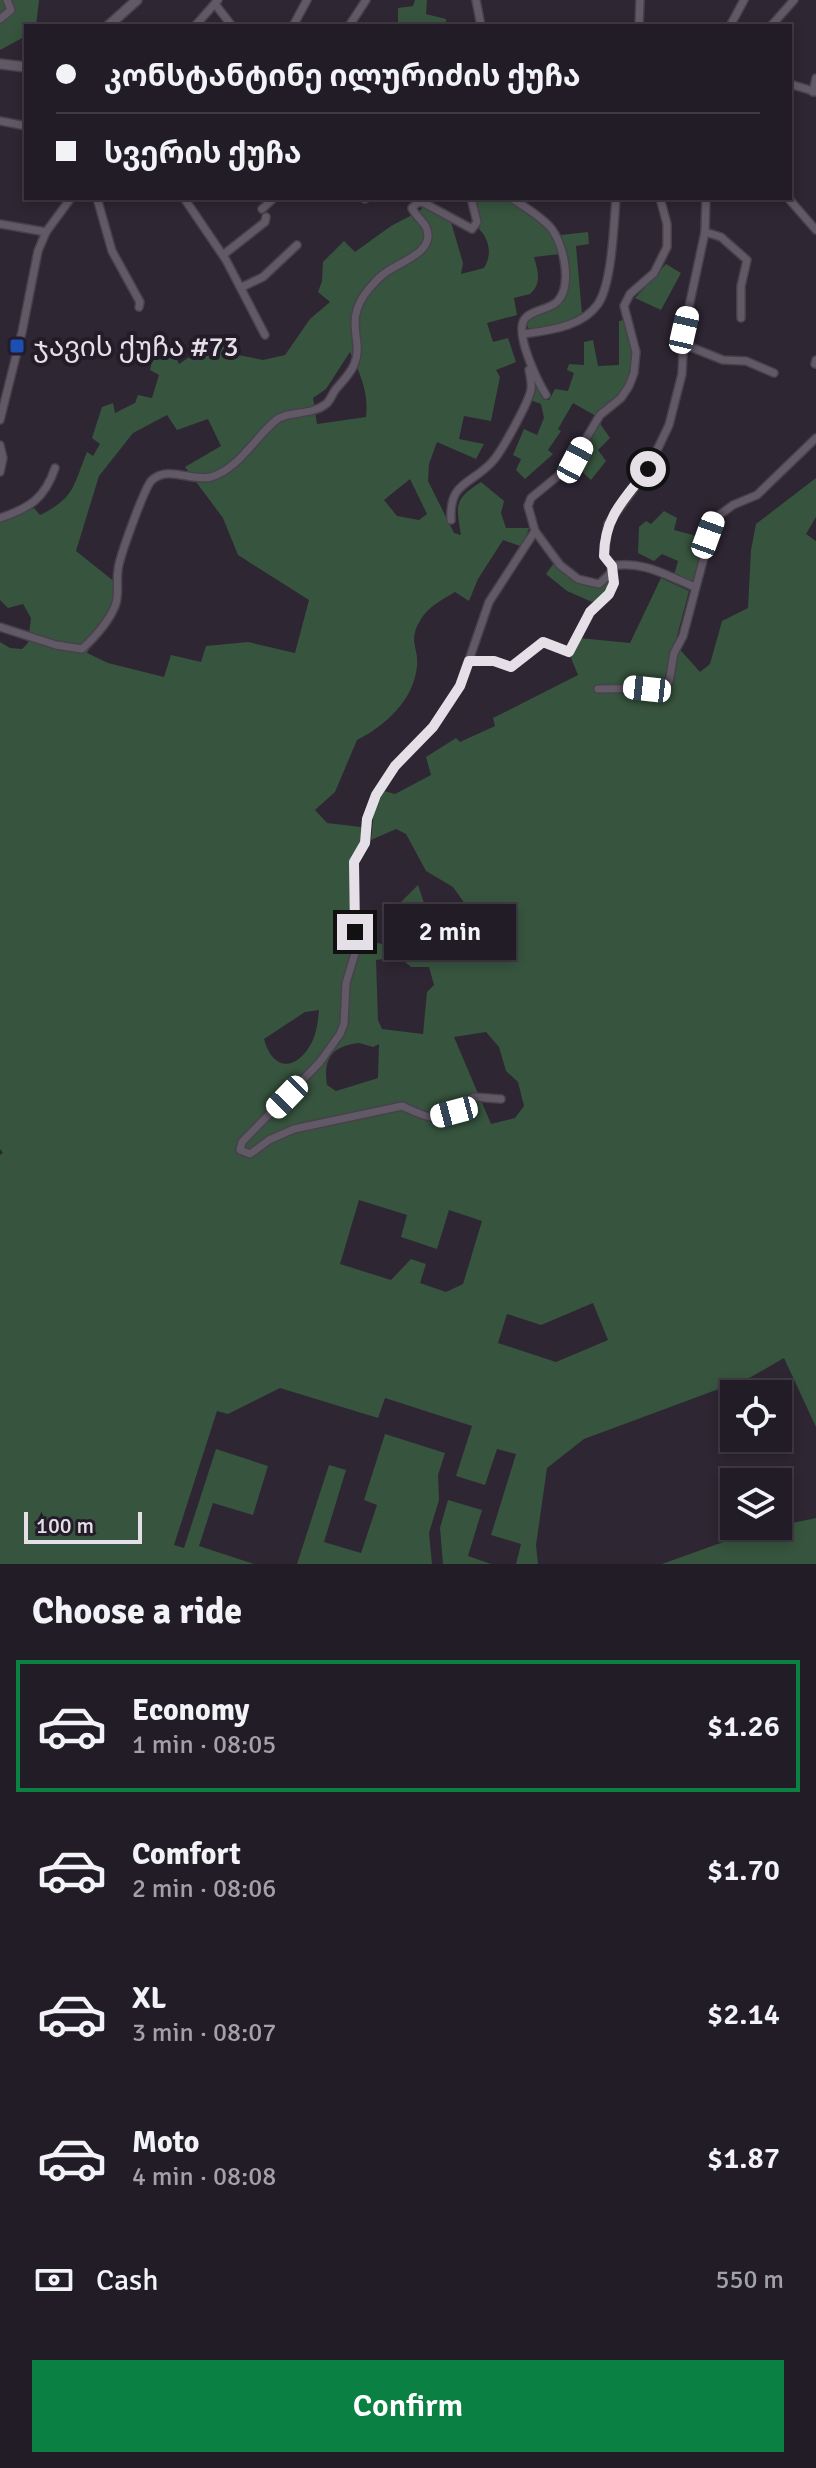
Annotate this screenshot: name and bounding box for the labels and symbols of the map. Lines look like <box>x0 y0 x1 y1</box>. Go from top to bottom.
car <box>667 304 701 356</box>
place label: ჯავის ქუჩა #73 <box>33 330 239 364</box>
marker: ჯავის ქუჩა #73 <box>8 337 26 355</box>
car <box>553 433 597 487</box>
route start <box>630 451 666 487</box>
car <box>689 508 727 562</box>
car <box>622 675 672 703</box>
callout: 2 min <box>383 904 515 960</box>
route end <box>337 914 373 950</box>
car <box>262 1071 312 1123</box>
car <box>428 1094 480 1130</box>
scale bar <box>24 1508 142 1544</box>

